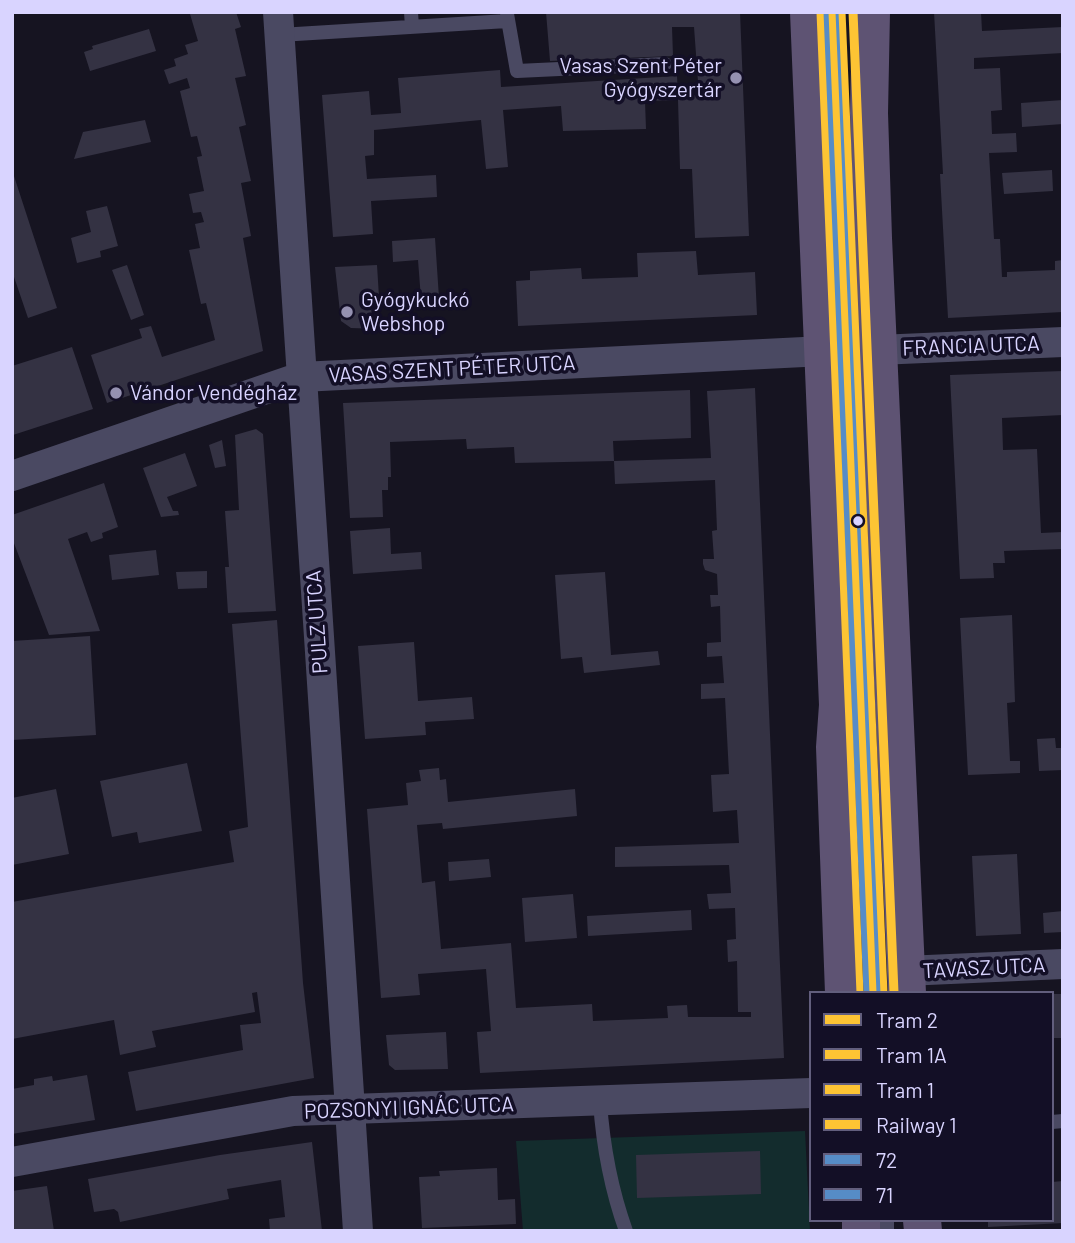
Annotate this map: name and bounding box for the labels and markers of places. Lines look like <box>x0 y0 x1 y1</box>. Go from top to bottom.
place label: Vasas Szent Péter Gyógyszertár <box>560 53 722 103</box>
marker: Vasas Szent Péter Gyógyszertár <box>728 70 744 86</box>
place label: Gyógykuckó Webshop <box>361 287 469 337</box>
marker: Gyógykuckó Webshop <box>339 304 355 320</box>
place label: Vándor Vendégház <box>130 380 297 406</box>
marker: Vándor Vendégház <box>108 385 124 401</box>
unlabelled marker <box>851 514 865 528</box>

